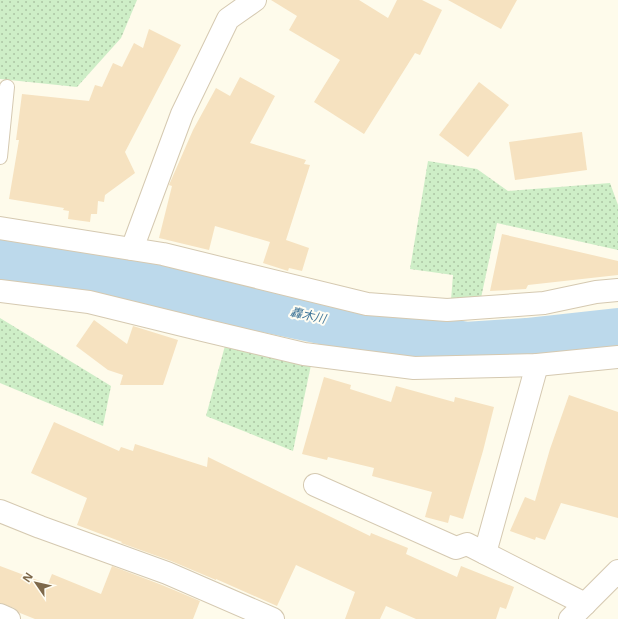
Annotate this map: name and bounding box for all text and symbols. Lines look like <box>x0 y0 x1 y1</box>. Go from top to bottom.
water label: 轟木川 <box>289 303 329 327</box>
north arrow <box>16 563 56 603</box>
text: N <box>19 569 36 585</box>

